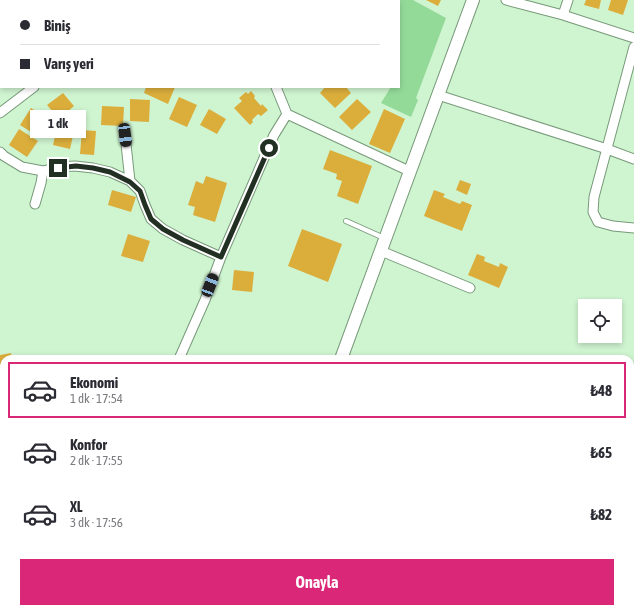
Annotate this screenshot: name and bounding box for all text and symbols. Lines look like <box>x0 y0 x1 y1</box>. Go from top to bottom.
text: Biniş <box>44 17 71 34</box>
text: Varış yeri <box>44 55 94 72</box>
callout: 1 dk <box>30 110 86 138</box>
text: 1 dk <box>48 116 68 131</box>
car <box>118 122 132 148</box>
route start <box>260 139 278 157</box>
route end <box>49 159 67 177</box>
car <box>200 272 220 298</box>
map controls <box>578 299 622 343</box>
button: locate <box>578 299 622 343</box>
icon: car <box>22 372 58 408</box>
text: Ekonomi <box>70 374 118 391</box>
text: ₺48 <box>590 382 612 399</box>
text: 1 dk · 17:54 <box>70 391 123 406</box>
icon: car <box>22 434 58 470</box>
text: Konfor <box>70 436 107 453</box>
text: ₺65 <box>590 444 612 461</box>
text: 2 dk · 17:55 <box>70 453 123 468</box>
icon: car <box>22 496 58 532</box>
text: XL <box>70 498 83 515</box>
text: ₺82 <box>590 506 612 523</box>
text: 3 dk · 17:56 <box>70 515 123 530</box>
button: Onayla <box>20 559 614 605</box>

